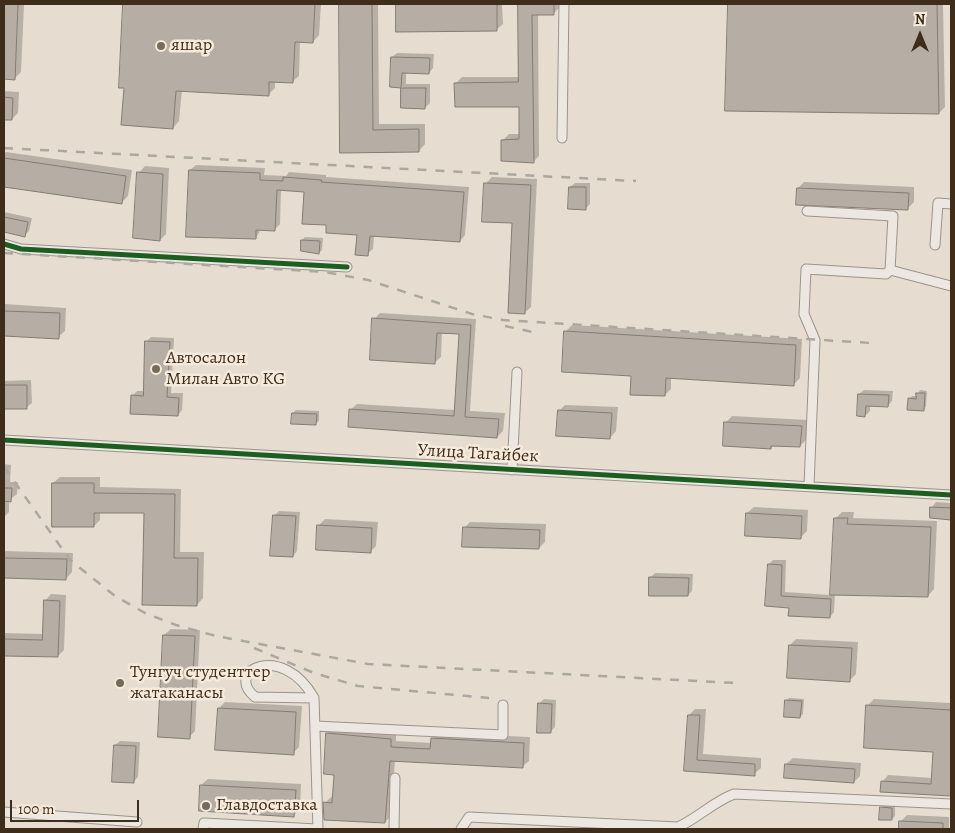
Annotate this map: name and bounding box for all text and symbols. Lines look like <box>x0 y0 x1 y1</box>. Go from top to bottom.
north arrow <box>895 10 945 60</box>
text: N <box>915 10 925 29</box>
place label: яшар <box>171 35 212 57</box>
marker: яшар <box>155 40 167 52</box>
place label: Автосалон Милан Авто KG <box>166 348 285 390</box>
marker: Автосалон Милан Авто KG <box>150 363 162 375</box>
street label: Улица Тагайбек <box>417 440 539 468</box>
place label: Тунгуч студенттер жатаканасы <box>130 662 271 704</box>
marker: Тунгуч студенттер жатаканасы <box>114 677 126 689</box>
scale bar <box>12 790 141 822</box>
place label: Главдоставка <box>216 795 318 817</box>
text: 100 m <box>18 799 55 819</box>
marker: Главдоставка <box>200 800 212 812</box>

